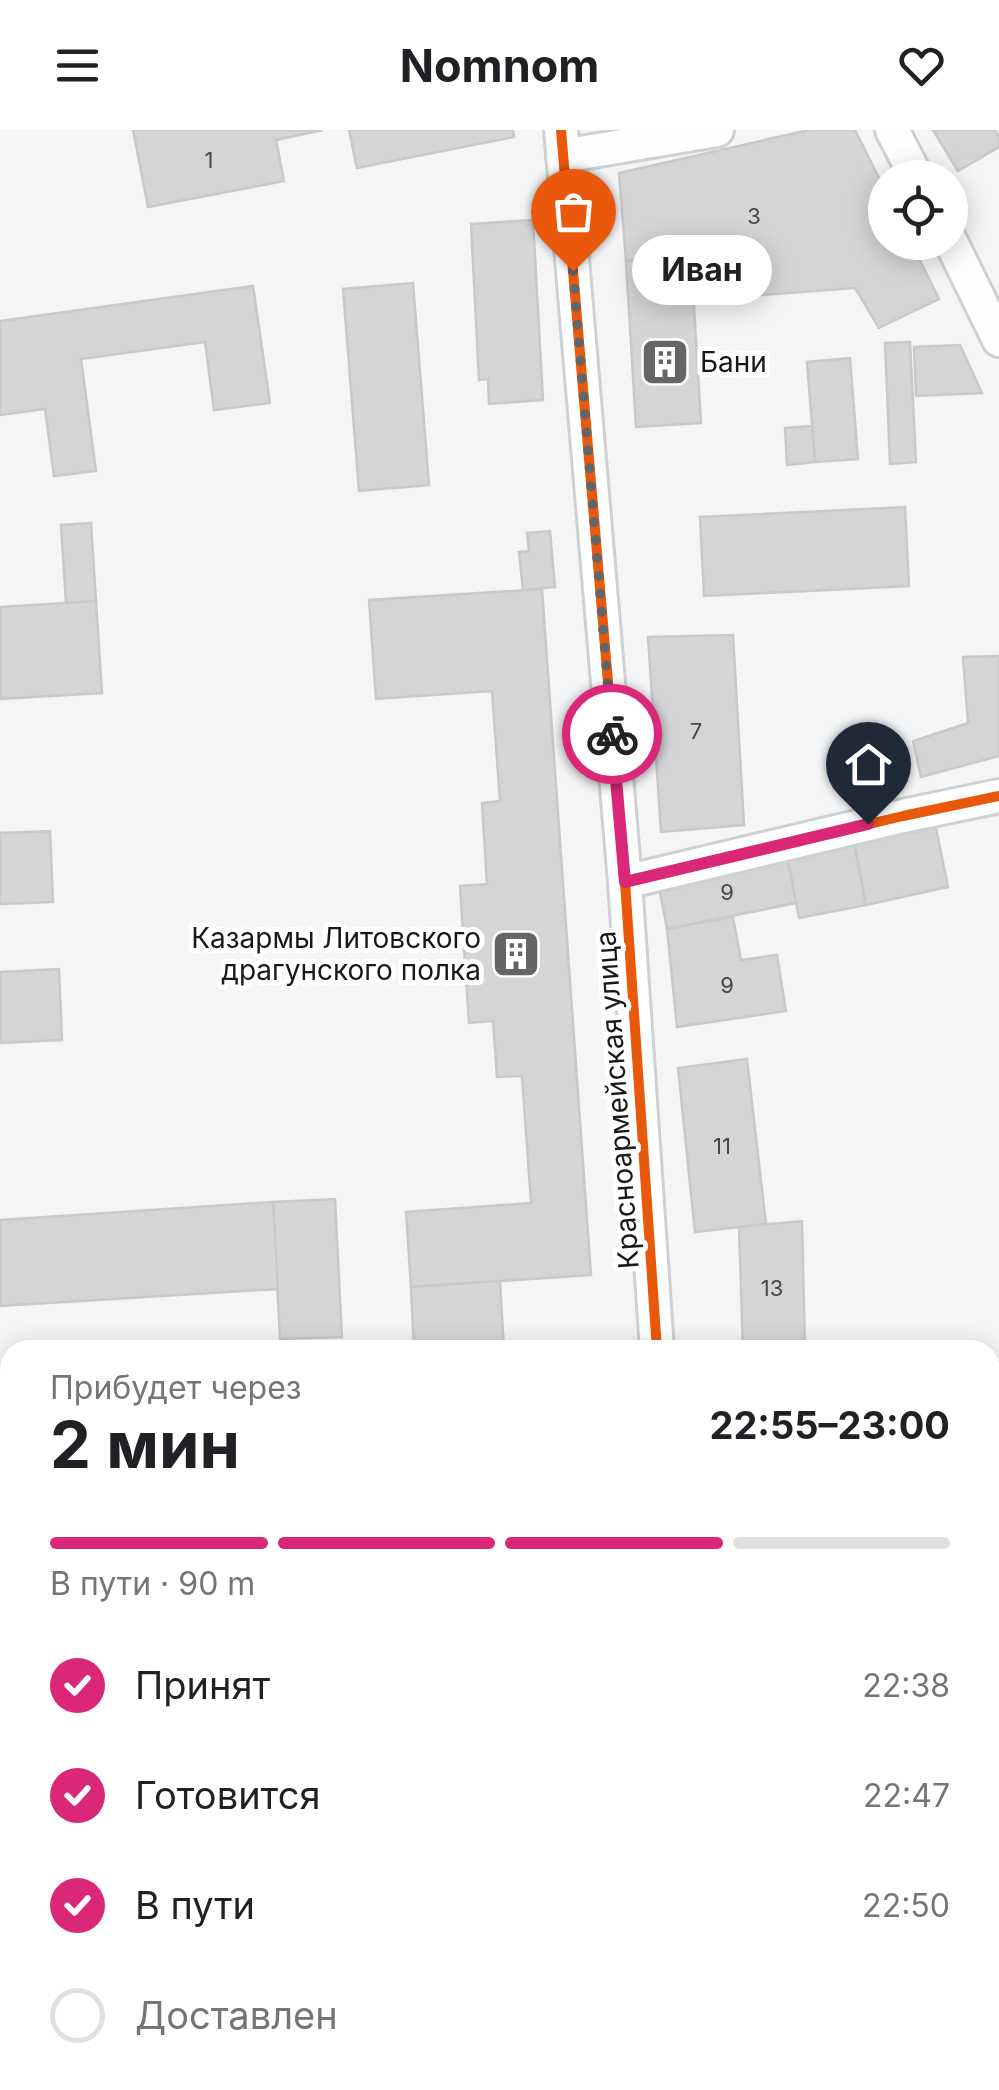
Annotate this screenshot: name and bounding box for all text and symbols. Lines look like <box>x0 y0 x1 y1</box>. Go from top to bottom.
icon: menu <box>50 38 105 93</box>
text: Nomnom <box>400 38 599 93</box>
icon: heart <box>894 38 949 93</box>
house number: 1 <box>205 147 213 173</box>
map controls <box>868 160 968 260</box>
button: locate <box>868 160 968 260</box>
pin <box>531 169 616 272</box>
icon: bag <box>546 184 601 239</box>
house number: 3 <box>747 203 761 229</box>
callout: Иван <box>633 236 773 306</box>
text: Иван <box>661 250 743 289</box>
building icon: Бани <box>639 336 691 388</box>
place label: Бани <box>700 345 767 379</box>
courier <box>562 684 662 784</box>
icon: bike <box>585 707 640 762</box>
house number: 7 <box>690 718 702 744</box>
pin <box>826 722 911 825</box>
icon: home <box>841 737 896 792</box>
house number: 9 <box>720 879 734 905</box>
place label: Казармы Литовского драгунского полка <box>191 921 481 987</box>
building icon: Казармы Литовского драгунского полка <box>490 928 542 980</box>
street label: Красноармейская улица <box>588 930 646 1270</box>
house number: 9 <box>720 972 734 998</box>
house number: 11 <box>713 1133 731 1159</box>
house number: 13 <box>761 1275 783 1301</box>
text: Прибудет через <box>50 1368 302 1407</box>
text: 22:55–23:00 <box>709 1402 950 1448</box>
text: 2 мин <box>50 1405 240 1484</box>
text: В пути · 90 m <box>50 1564 255 1603</box>
icon: check <box>50 1658 105 1713</box>
text: Принят <box>135 1662 270 1708</box>
text: 22:38 <box>862 1666 950 1705</box>
icon: check <box>50 1768 105 1823</box>
text: Готовится <box>135 1772 320 1818</box>
text: 22:47 <box>863 1776 950 1815</box>
icon: check <box>50 1878 105 1933</box>
text: В пути <box>135 1882 255 1928</box>
text: 22:50 <box>862 1886 950 1925</box>
text: Доставлен <box>135 1992 338 2038</box>

